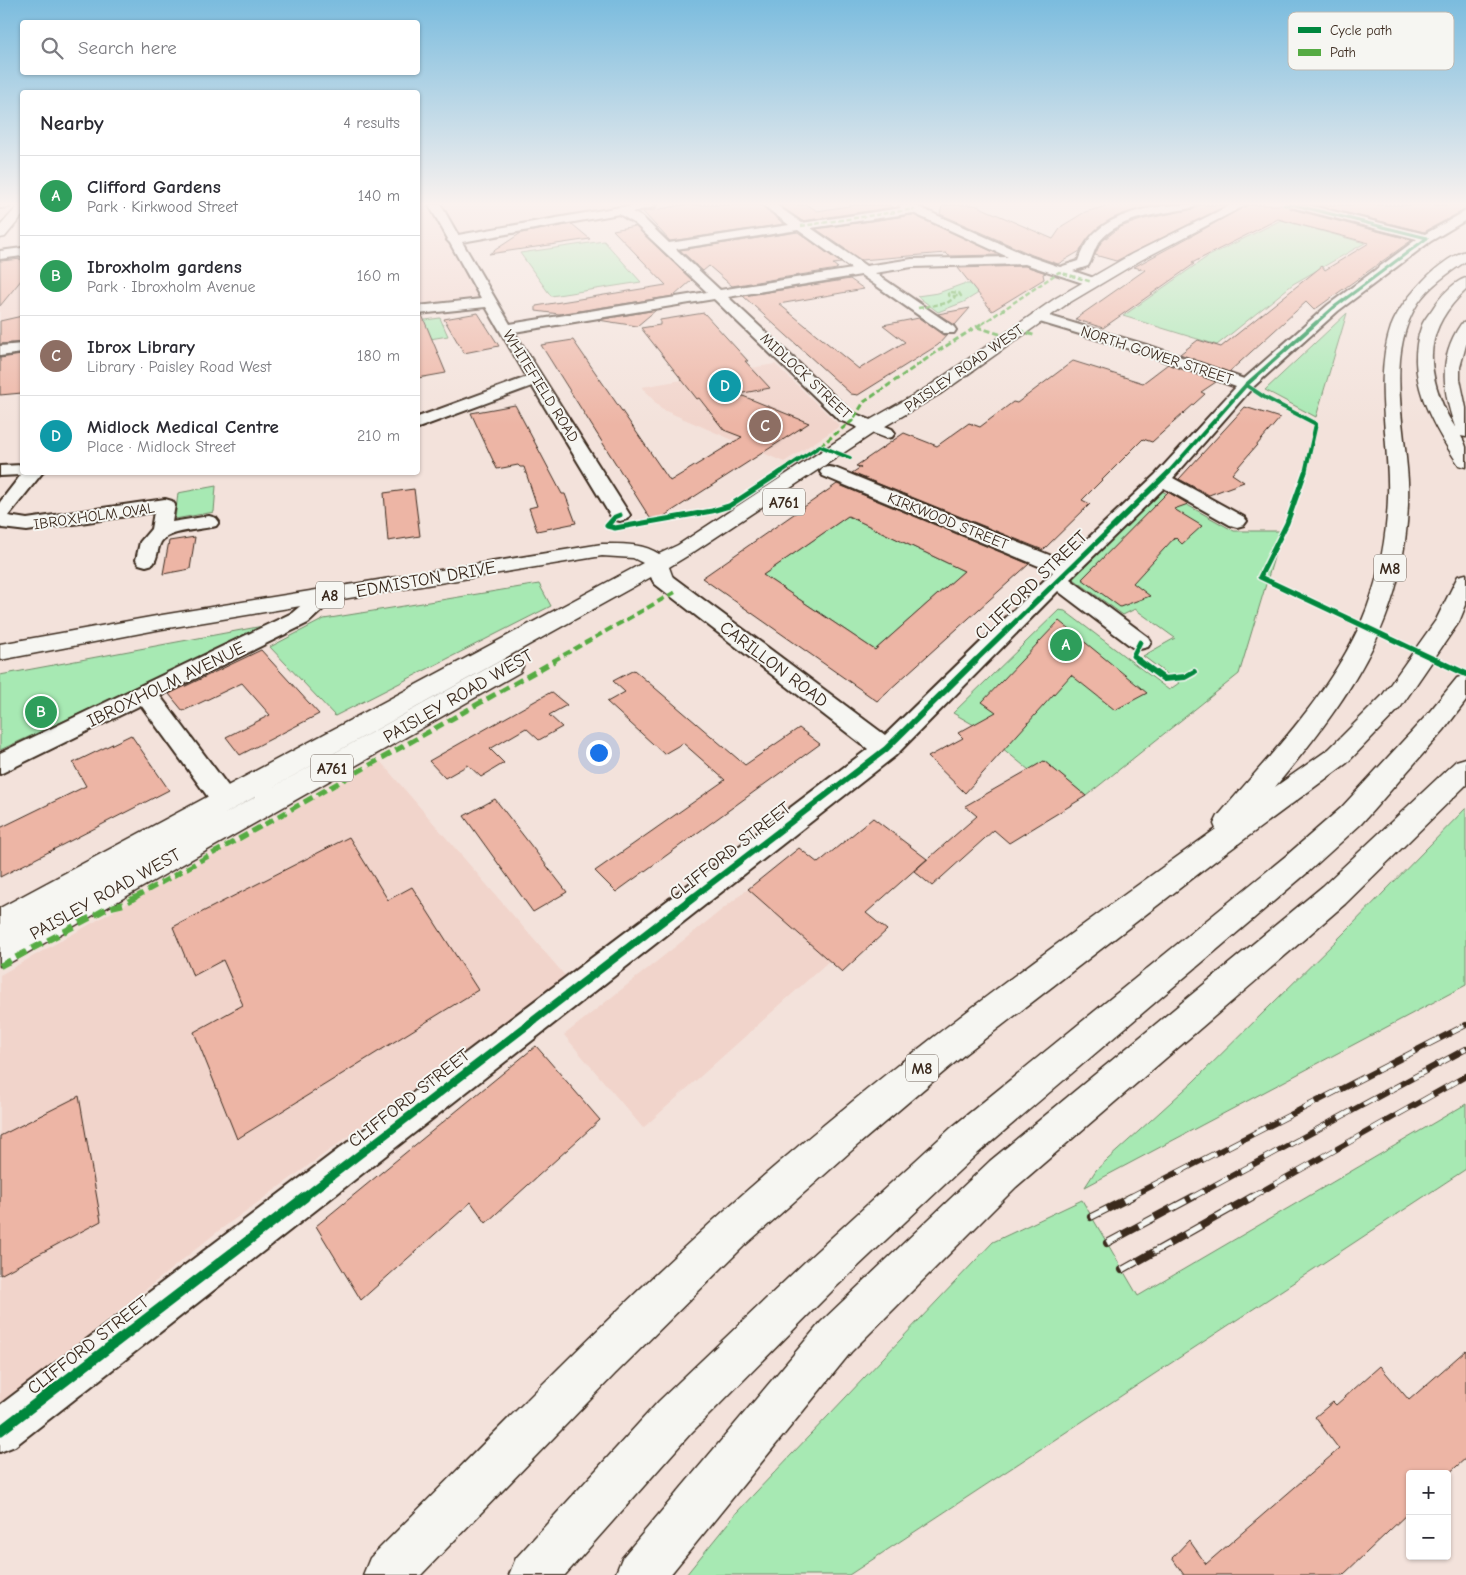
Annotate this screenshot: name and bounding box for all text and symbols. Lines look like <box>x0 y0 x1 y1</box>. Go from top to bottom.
legend <box>1288 12 1454 70</box>
search box <box>20 20 420 75</box>
text: Cycle path <box>1330 22 1392 39</box>
icon: search <box>38 34 66 62</box>
text: Search here <box>78 37 177 59</box>
text: Path <box>1330 44 1356 61</box>
text: Nearby <box>40 111 104 135</box>
text: 4 results <box>343 114 400 132</box>
text: Clifford Gardens <box>87 176 221 198</box>
text: A <box>52 187 60 205</box>
text: 140 m <box>358 187 400 205</box>
text: Park · Kirkwood Street <box>87 198 238 216</box>
text: Ibroxholm gardens <box>87 256 242 278</box>
text: B <box>51 267 61 285</box>
text: 160 m <box>357 267 400 285</box>
text: Park · Ibroxholm Avenue <box>87 278 256 296</box>
street label: PAISLEY ROAD WEST <box>901 320 1027 416</box>
street label: NORTH GOWER STREET <box>1079 322 1236 388</box>
street label: WHITEFIELD ROAD <box>499 327 583 445</box>
street label: MIDLOCK STREET <box>757 329 855 423</box>
text: Ibrox Library <box>87 336 195 358</box>
text: C <box>51 347 61 365</box>
text: 180 m <box>357 347 400 365</box>
text: Library · Paisley Road West <box>87 358 271 376</box>
pin: D <box>709 367 741 405</box>
pin: C <box>749 407 781 445</box>
text: Midlock Medical Centre <box>87 416 279 438</box>
text: D <box>51 427 61 445</box>
text: 210 m <box>357 427 400 445</box>
text: Place · Midlock Street <box>87 438 235 456</box>
road number: A761 <box>763 488 805 516</box>
street label: KIRKWOOD STREET <box>885 489 1011 554</box>
street label: IBROXHOLM OVAL <box>32 499 156 533</box>
street label: CLIFFORD STREET <box>971 526 1092 644</box>
road number: M8 <box>1374 554 1406 582</box>
street label: EDMISTON DRIVE <box>355 557 498 602</box>
road number: A8 <box>316 582 344 608</box>
street label: CARILLON ROAD <box>715 617 832 712</box>
pin: A <box>1050 626 1082 664</box>
street label: IBROXHOLM AVENUE <box>84 637 249 732</box>
street label: PAISLEY ROAD WEST <box>380 645 537 748</box>
pin: B <box>25 693 57 731</box>
your location <box>586 740 612 766</box>
road number: A761 <box>311 754 353 781</box>
street label: CLIFFORD STREET <box>665 797 796 905</box>
street label: PAISLEY ROAD WEST <box>26 844 185 945</box>
street label: CLIFFORD STREET <box>344 1044 475 1152</box>
road number: M8 <box>906 1054 938 1082</box>
street label: CLIFFORD STREET <box>23 1291 154 1399</box>
map controls <box>1406 1470 1451 1560</box>
button: + <box>1406 1470 1451 1515</box>
button: − <box>1406 1515 1451 1560</box>

